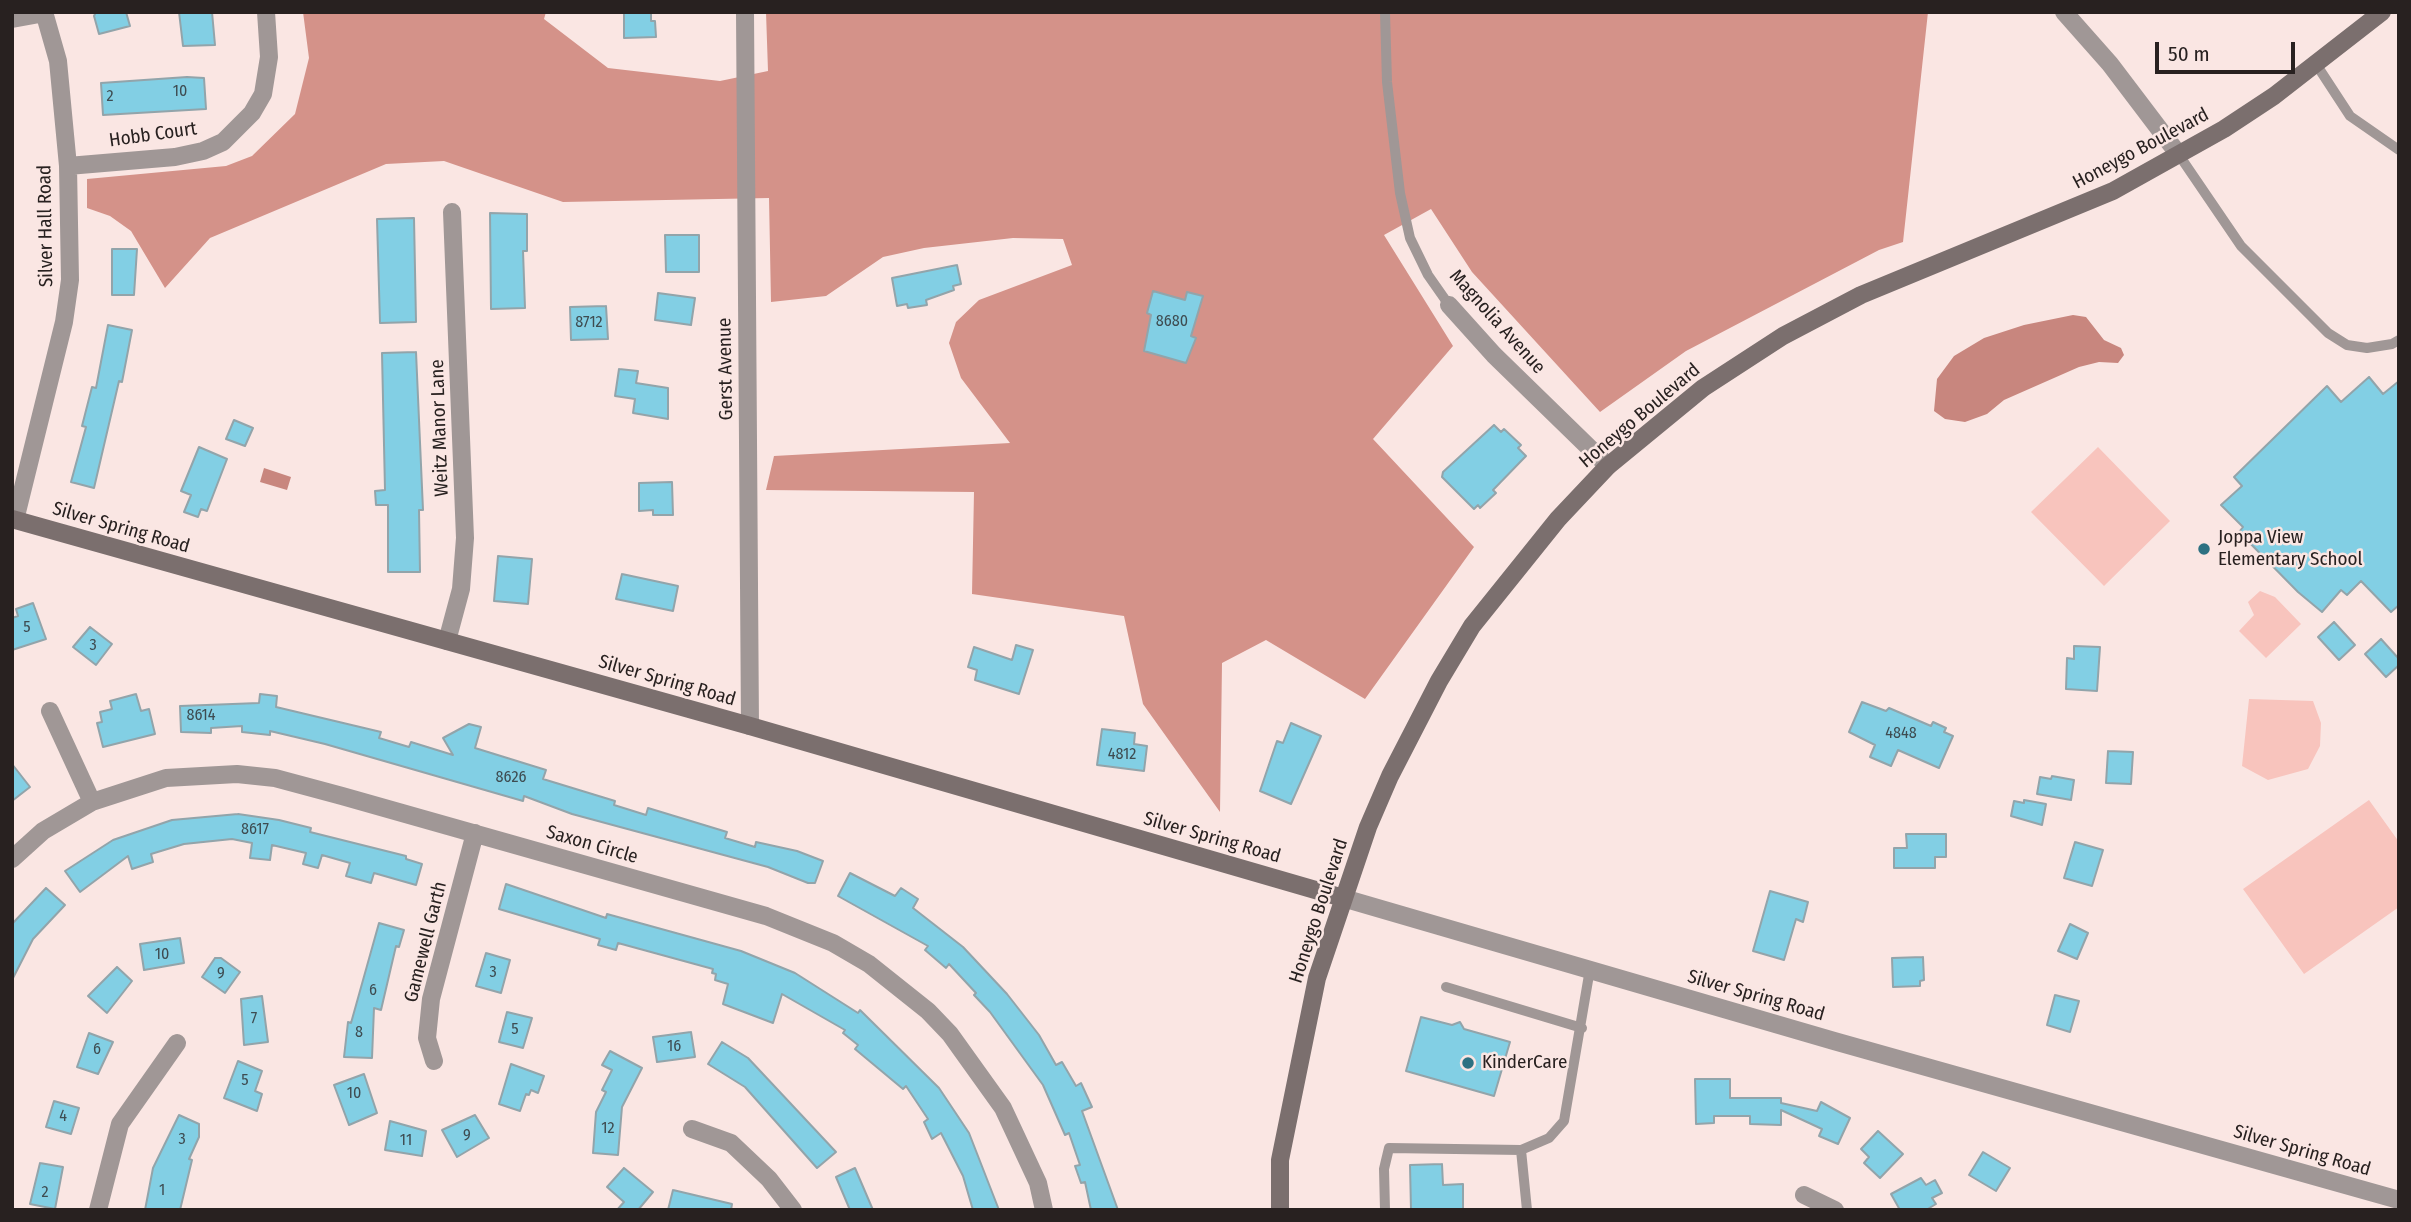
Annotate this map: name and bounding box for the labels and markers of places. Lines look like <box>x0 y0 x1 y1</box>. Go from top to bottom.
place label: Joppa View Elementary School <box>2218 527 2363 571</box>
marker: Joppa View Elementary School <box>2196 541 2212 557</box>
place label: KinderCare <box>1482 1052 1567 1074</box>
marker: KinderCare <box>1460 1055 1476 1071</box>

